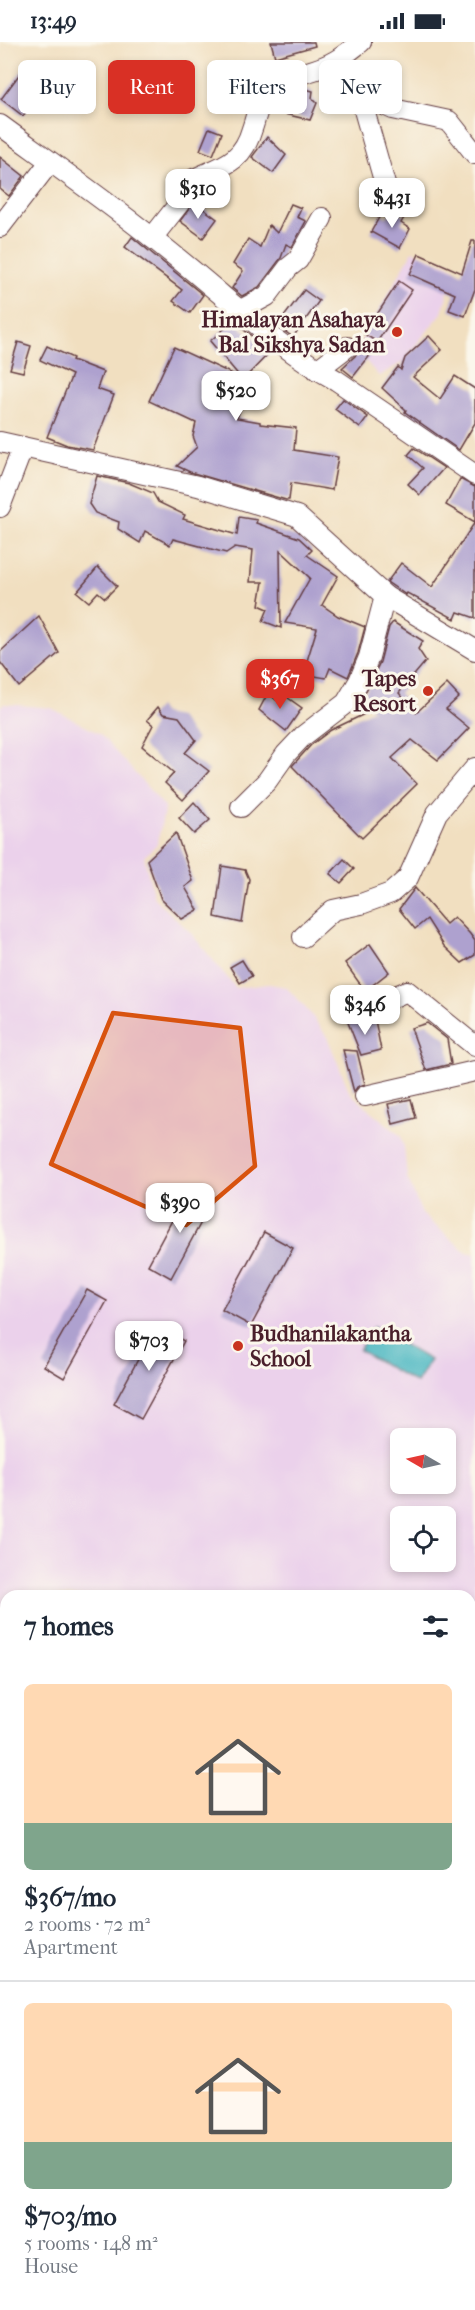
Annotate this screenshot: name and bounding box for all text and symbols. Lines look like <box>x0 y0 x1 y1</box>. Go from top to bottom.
text: 13:49 <box>30 8 77 34</box>
chip: Buy <box>18 60 96 114</box>
chip: Rent <box>108 60 195 114</box>
chip: Filters <box>207 60 307 114</box>
chip: New <box>319 60 402 114</box>
pin: $310 <box>162 169 234 220</box>
text: $310 <box>179 177 217 200</box>
pin: $431 <box>356 178 428 229</box>
text: $431 <box>373 186 411 209</box>
place label: Himalayan Asahaya Bal Sikshya Sadan <box>201 307 386 358</box>
marker: Himalayan Asahaya Bal Sikshya Sadan <box>390 325 404 339</box>
pin: $520 <box>200 371 272 422</box>
text: $520 <box>216 379 256 402</box>
pin: $367 <box>244 659 316 710</box>
place label: Tapes Resort <box>353 666 417 717</box>
text: $367 <box>260 667 300 690</box>
marker: Tapes Resort <box>421 684 435 698</box>
pin: $346 <box>329 985 401 1036</box>
text: $346 <box>344 993 386 1016</box>
pin: $390 <box>144 1183 216 1234</box>
text: $390 <box>160 1191 200 1214</box>
pin: $703 <box>113 1321 185 1372</box>
place label: Budhanilakantha School <box>250 1321 412 1372</box>
text: $703 <box>129 1329 169 1352</box>
marker: Budhanilakantha School <box>231 1339 245 1353</box>
north arrow <box>390 1428 456 1494</box>
map controls <box>390 1428 456 1572</box>
button: locate <box>390 1506 456 1572</box>
icon: filters <box>419 1610 452 1643</box>
text: 7 homes <box>24 1611 114 1642</box>
icon: home <box>184 1723 292 1831</box>
text: $367/mo <box>24 1882 116 1913</box>
text: 2 rooms · 72 m² <box>24 1913 150 1936</box>
text: Apartment <box>24 1936 118 1959</box>
icon: home <box>184 2042 292 2150</box>
text: $703/mo <box>24 2201 117 2232</box>
text: 5 rooms · 148 m² <box>24 2232 158 2255</box>
text: House <box>24 2255 78 2278</box>

